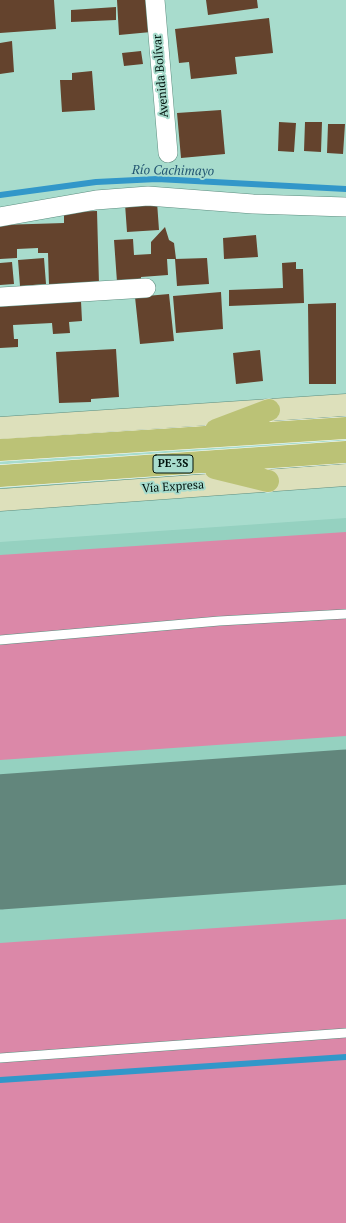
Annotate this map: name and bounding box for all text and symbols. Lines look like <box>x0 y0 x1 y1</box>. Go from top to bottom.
street label: Avenida Bolívar <box>150 34 172 118</box>
water label: Río Cachimayo <box>132 162 214 180</box>
road number: PE-3S <box>153 455 193 473</box>
street label: Vía Expresa <box>141 478 205 496</box>

